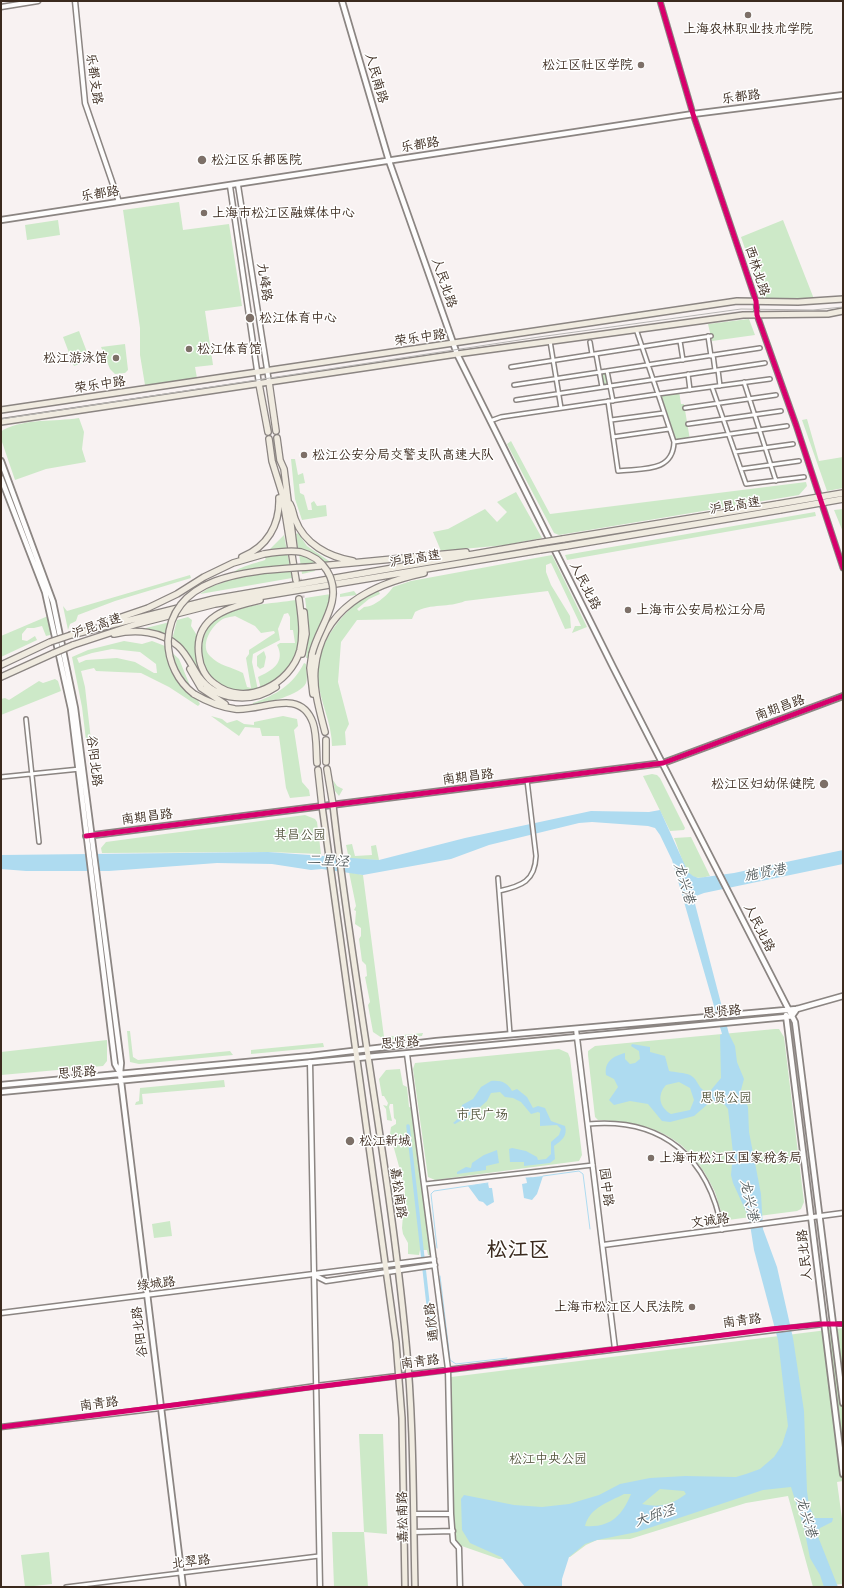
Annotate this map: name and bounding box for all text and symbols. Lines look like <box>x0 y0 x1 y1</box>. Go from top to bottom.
marker: 上海农林职业技术学院 <box>743 10 753 20</box>
place label: 上海农林职业技术学院 <box>683 21 813 37</box>
street label: 人民南路 <box>361 51 391 105</box>
street label: 乐都支路 <box>83 52 105 106</box>
place label: 松江区社区学院 <box>542 57 633 73</box>
marker: 松江区社区学院 <box>636 60 646 70</box>
street label: 乐都路 <box>721 87 761 107</box>
street label: 乐都路 <box>400 134 440 156</box>
place label: 松江区乐都医院 <box>211 152 302 168</box>
marker: 松江区乐都医院 <box>196 154 208 166</box>
street label: 乐都路 <box>80 183 120 205</box>
place label: 上海市松江区融媒体中心 <box>212 205 355 221</box>
marker: 上海市松江区融媒体中心 <box>199 208 209 218</box>
street label: 西林北路 <box>742 244 772 298</box>
street label: 人民北路 <box>428 256 460 310</box>
street label: 九峰路 <box>253 262 275 302</box>
place label: 松江体育中心 <box>259 310 337 326</box>
marker: 松江体育中心 <box>244 312 256 324</box>
street label: 荣乐中路 <box>393 327 447 349</box>
place label: 松江体育馆 <box>197 341 262 357</box>
marker: 松江体育馆 <box>184 344 194 354</box>
place label: 松江游泳馆 <box>43 350 108 366</box>
marker: 松江游泳馆 <box>111 353 121 363</box>
street label: 荣乐中路 <box>73 374 127 396</box>
place label: 松江公安分局交警支队高速大队 <box>312 447 494 463</box>
marker: 松江公安分局交警支队高速大队 <box>299 450 309 460</box>
street label: 沪昆高速 <box>708 494 762 518</box>
street label: 沪昆高速 <box>388 547 442 571</box>
street label: 人民北路 <box>566 559 604 613</box>
place label: 上海市公安局松江分局 <box>636 602 766 618</box>
marker: 上海市公安局松江分局 <box>623 605 633 615</box>
street label: 沪昆高速 <box>70 610 124 642</box>
street label: 南期昌路 <box>753 692 807 724</box>
street label: 谷阳北路 <box>83 734 105 788</box>
street label: 南期昌路 <box>441 766 495 788</box>
place label: 松江区妇幼保健院 <box>711 776 815 792</box>
marker: 松江区妇幼保健院 <box>818 778 830 790</box>
street label: 南期昌路 <box>120 806 174 828</box>
park label: 其昌公园 <box>274 827 326 843</box>
water label: 二里泾 <box>307 852 349 870</box>
water label: 龙兴港 <box>670 860 698 906</box>
water label: 施贤港 <box>743 861 787 885</box>
street label: 人民北路 <box>740 901 778 955</box>
street label: 思贤路 <box>702 1002 742 1022</box>
street label: 思贤路 <box>380 1034 420 1052</box>
street label: 思贤路 <box>57 1064 97 1082</box>
park label: 思贤公园 <box>700 1090 752 1106</box>
park label: 市民广场 <box>456 1107 508 1123</box>
place label: 松江新城 <box>359 1133 411 1149</box>
marker: 松江新城 <box>344 1135 356 1147</box>
place label: 上海市松江区国家税务局 <box>659 1150 802 1166</box>
marker: 上海市松江区国家税务局 <box>646 1153 656 1163</box>
street label: 嘉松南路 <box>387 1166 409 1220</box>
street label: 园中路 <box>596 1167 616 1207</box>
water label: 龙兴港 <box>736 1178 762 1222</box>
street label: 文诚路 <box>690 1211 730 1231</box>
street label: 人民北路 <box>795 1228 815 1282</box>
district label: 松江区 <box>487 1237 549 1263</box>
street label: 绿城路 <box>136 1274 176 1294</box>
place label: 上海市松江区人民法院 <box>554 1299 684 1315</box>
street label: 通欣路 <box>422 1302 442 1342</box>
marker: 上海市松江区人民法院 <box>687 1302 697 1312</box>
street label: 谷阳北路 <box>129 1305 151 1359</box>
street label: 南青路 <box>722 1311 762 1331</box>
street label: 南青路 <box>400 1352 440 1372</box>
street label: 南青路 <box>79 1394 119 1414</box>
park label: 松江中央公园 <box>509 1451 587 1467</box>
street label: 嘉松南路 <box>395 1491 411 1543</box>
water label: 龙兴港 <box>792 1494 820 1540</box>
water label: 大邱泾 <box>632 1502 678 1530</box>
street label: 北翠路 <box>171 1552 211 1572</box>

